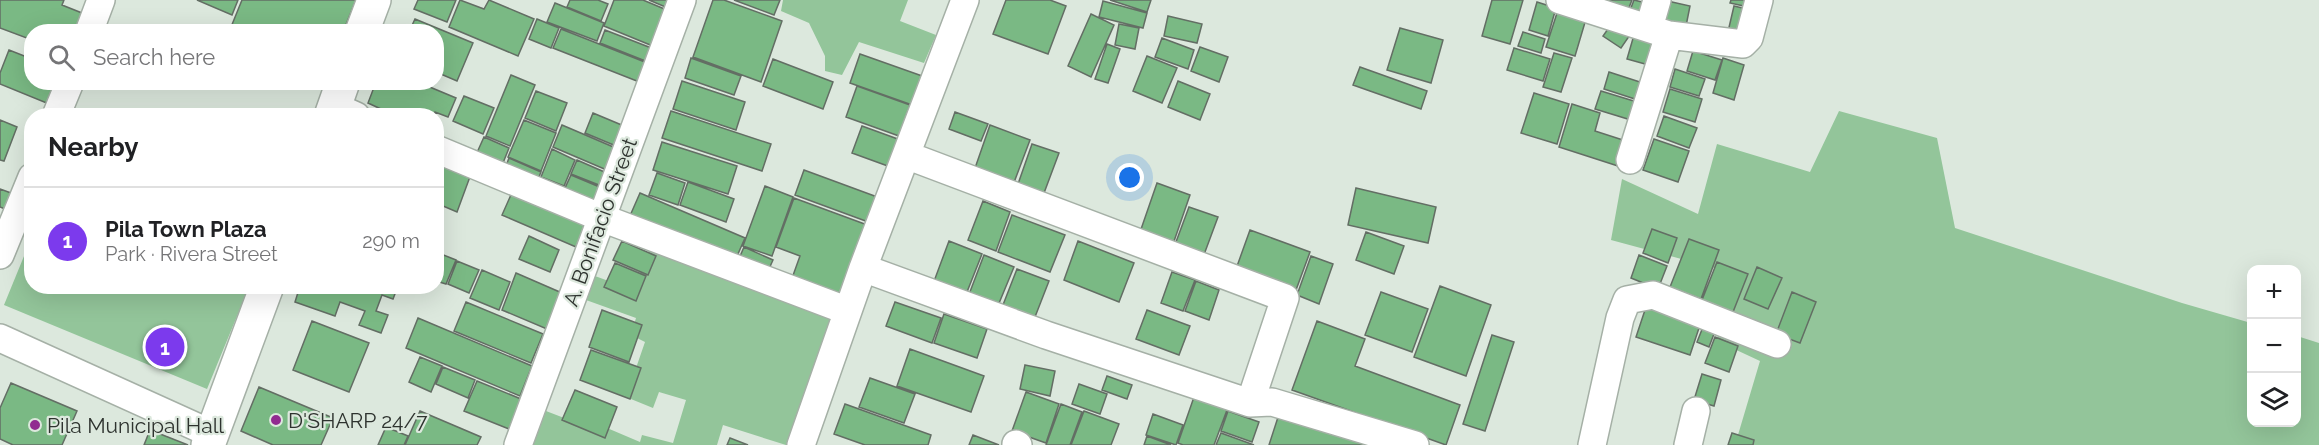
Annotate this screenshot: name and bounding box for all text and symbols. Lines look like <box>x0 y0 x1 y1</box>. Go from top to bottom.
search box <box>24 24 444 90</box>
icon: search <box>45 41 78 74</box>
text: Search here <box>93 44 215 70</box>
text: Nearby <box>48 132 138 162</box>
street label: A. Bonifacio Street <box>558 134 642 310</box>
your location <box>1115 163 1144 192</box>
text: Pila Town Plaza <box>105 216 267 242</box>
text: 1 <box>63 229 72 253</box>
text: 290 m <box>362 229 420 253</box>
text: Park · Rivera Street <box>105 242 278 266</box>
map controls <box>2247 265 2301 427</box>
button: + <box>2247 265 2301 319</box>
button: − <box>2247 319 2301 373</box>
pin: 1 <box>146 324 184 370</box>
button: layers <box>2247 373 2301 427</box>
place label: D'SHARP 24/7 <box>288 408 428 433</box>
place label: Pila Municipal Hall <box>47 413 224 438</box>
marker: D'SHARP 24/7 <box>269 413 283 427</box>
marker: Pila Municipal Hall <box>28 418 42 432</box>

